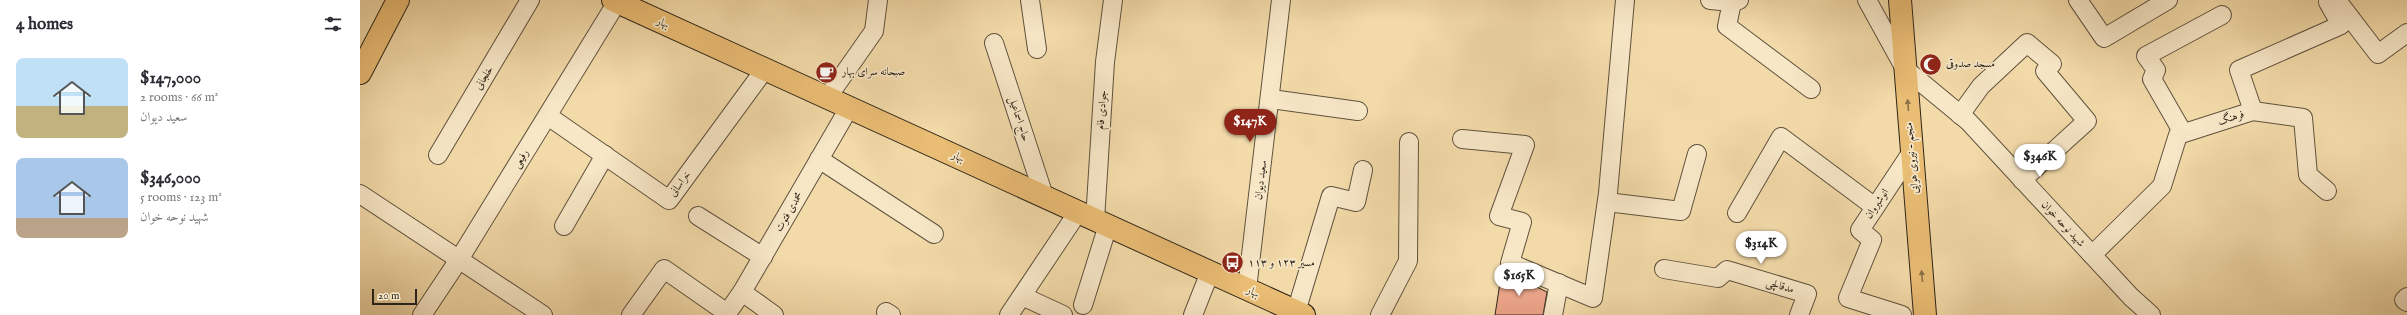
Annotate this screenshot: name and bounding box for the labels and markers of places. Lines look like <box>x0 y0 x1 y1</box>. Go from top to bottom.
mosque icon: مسجد صدوقی <box>1917 51 1943 77</box>
place label: مسجد صدوقی <box>1946 57 1995 71</box>
cafe icon: صبحانه سرای بهار <box>813 59 839 85</box>
place label: صبحانه سرای بهار <box>841 65 906 79</box>
pin: $147K <box>1222 109 1278 143</box>
pin: $346K <box>2012 144 2068 178</box>
pin: $314K <box>1733 231 1789 265</box>
bus stop icon: مسیر ۱۲۳ و ۱۱۳ <box>1219 250 1245 276</box>
place label: مسیر ۱۲۳ و ۱۱۳ <box>1248 256 1315 270</box>
pin: $165K <box>1491 263 1547 297</box>

